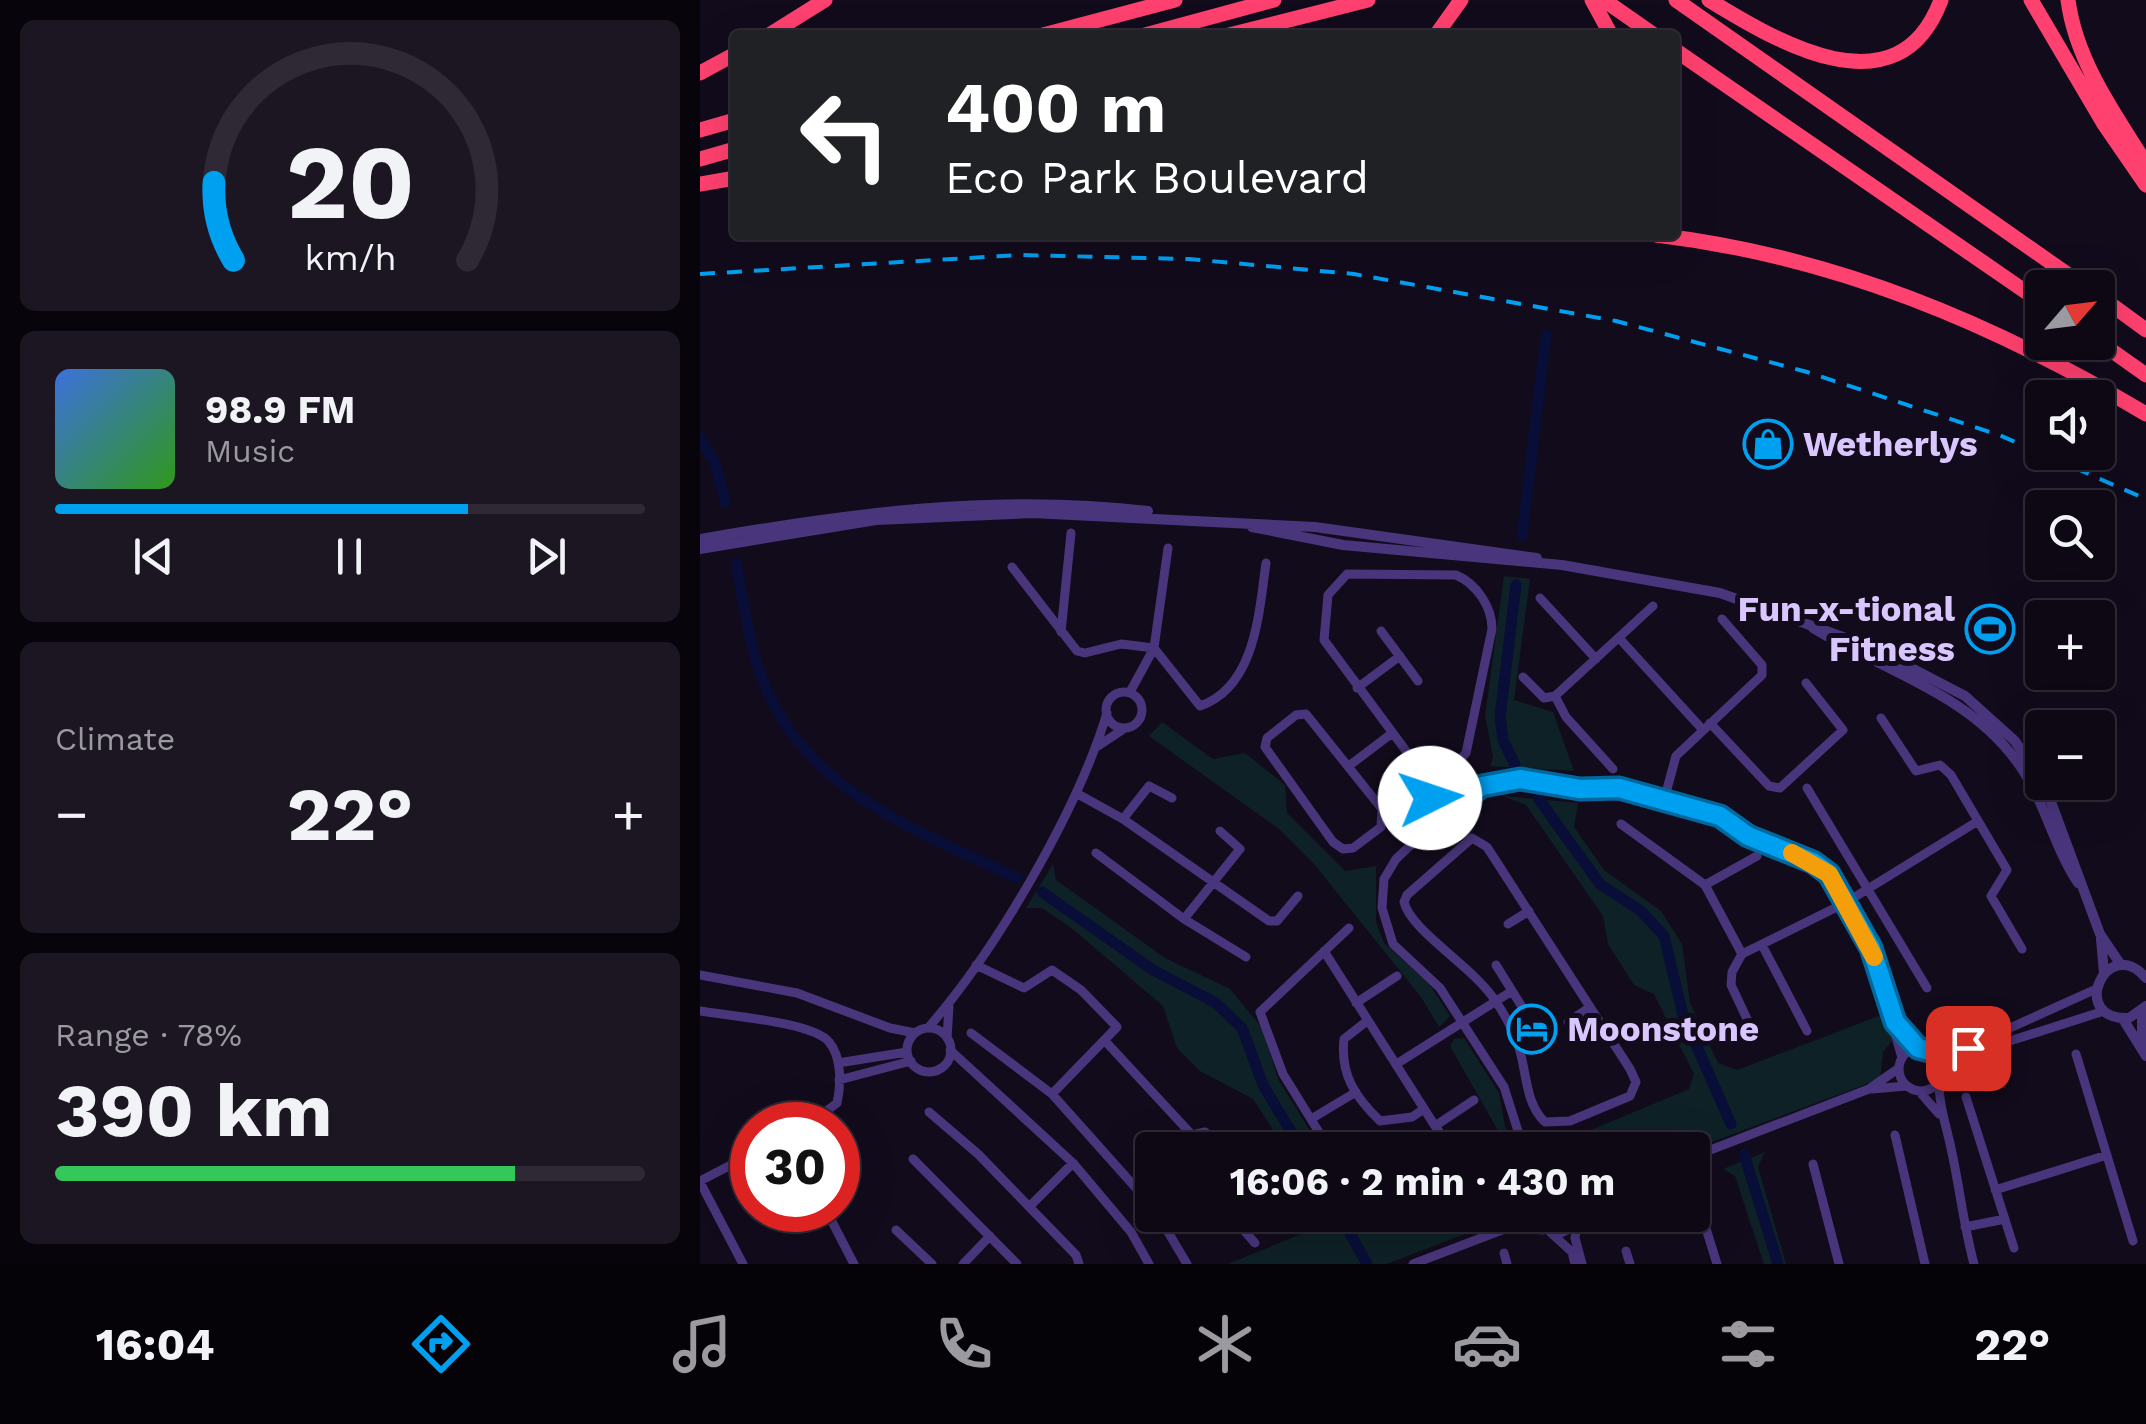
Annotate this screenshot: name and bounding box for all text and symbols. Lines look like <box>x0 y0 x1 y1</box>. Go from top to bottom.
text: 400 m <box>945 67 1166 149</box>
icon: left <box>780 70 910 200</box>
text: 20 <box>286 121 414 243</box>
text: Eco Park Boulevard <box>945 151 1369 204</box>
text: km/h <box>304 237 396 279</box>
north arrow <box>2025 270 2115 360</box>
map controls <box>2025 270 2115 800</box>
button: sound <box>2025 380 2115 470</box>
text: 98.9 FM <box>205 388 355 432</box>
shop icon: Wetherlys <box>1742 418 1794 470</box>
place label: Wetherlys <box>1803 423 1978 465</box>
text: Music <box>205 432 295 470</box>
button: search <box>2025 490 2115 580</box>
icon: previous <box>126 529 181 584</box>
icon: pause <box>322 529 377 584</box>
icon: next <box>519 529 574 584</box>
place label: Fun-x-tional Fitness <box>1738 588 1956 670</box>
button: + <box>2025 600 2115 690</box>
sports icon: Fun-x-tional Fitness <box>1964 603 2016 655</box>
button: − <box>2025 710 2115 800</box>
text: Climate <box>55 720 175 758</box>
position arrow <box>1378 746 1482 850</box>
text: 22° <box>287 770 413 858</box>
text: − <box>55 782 88 846</box>
text: + <box>612 782 645 846</box>
hotel icon: Moonstone <box>1506 1003 1558 1055</box>
pin <box>1926 1006 2011 1091</box>
place label: Moonstone <box>1567 1008 1759 1050</box>
text: Range · 78% <box>55 1016 242 1054</box>
icon: arrive <box>1941 1021 1996 1076</box>
text: 390 km <box>55 1066 333 1154</box>
speed limit sign: 30 <box>730 1102 860 1232</box>
text: 16:06 · 2 min · 430 m <box>1230 1160 1615 1204</box>
icon: directions <box>406 1309 476 1379</box>
icon: music <box>667 1309 737 1379</box>
icon: phone <box>929 1309 999 1379</box>
icon: climate <box>1190 1309 1260 1379</box>
icon: car <box>1452 1309 1522 1379</box>
icon: filters <box>1713 1309 1783 1379</box>
text: 16:04 <box>96 1318 214 1371</box>
text: 22° <box>1974 1318 2050 1371</box>

